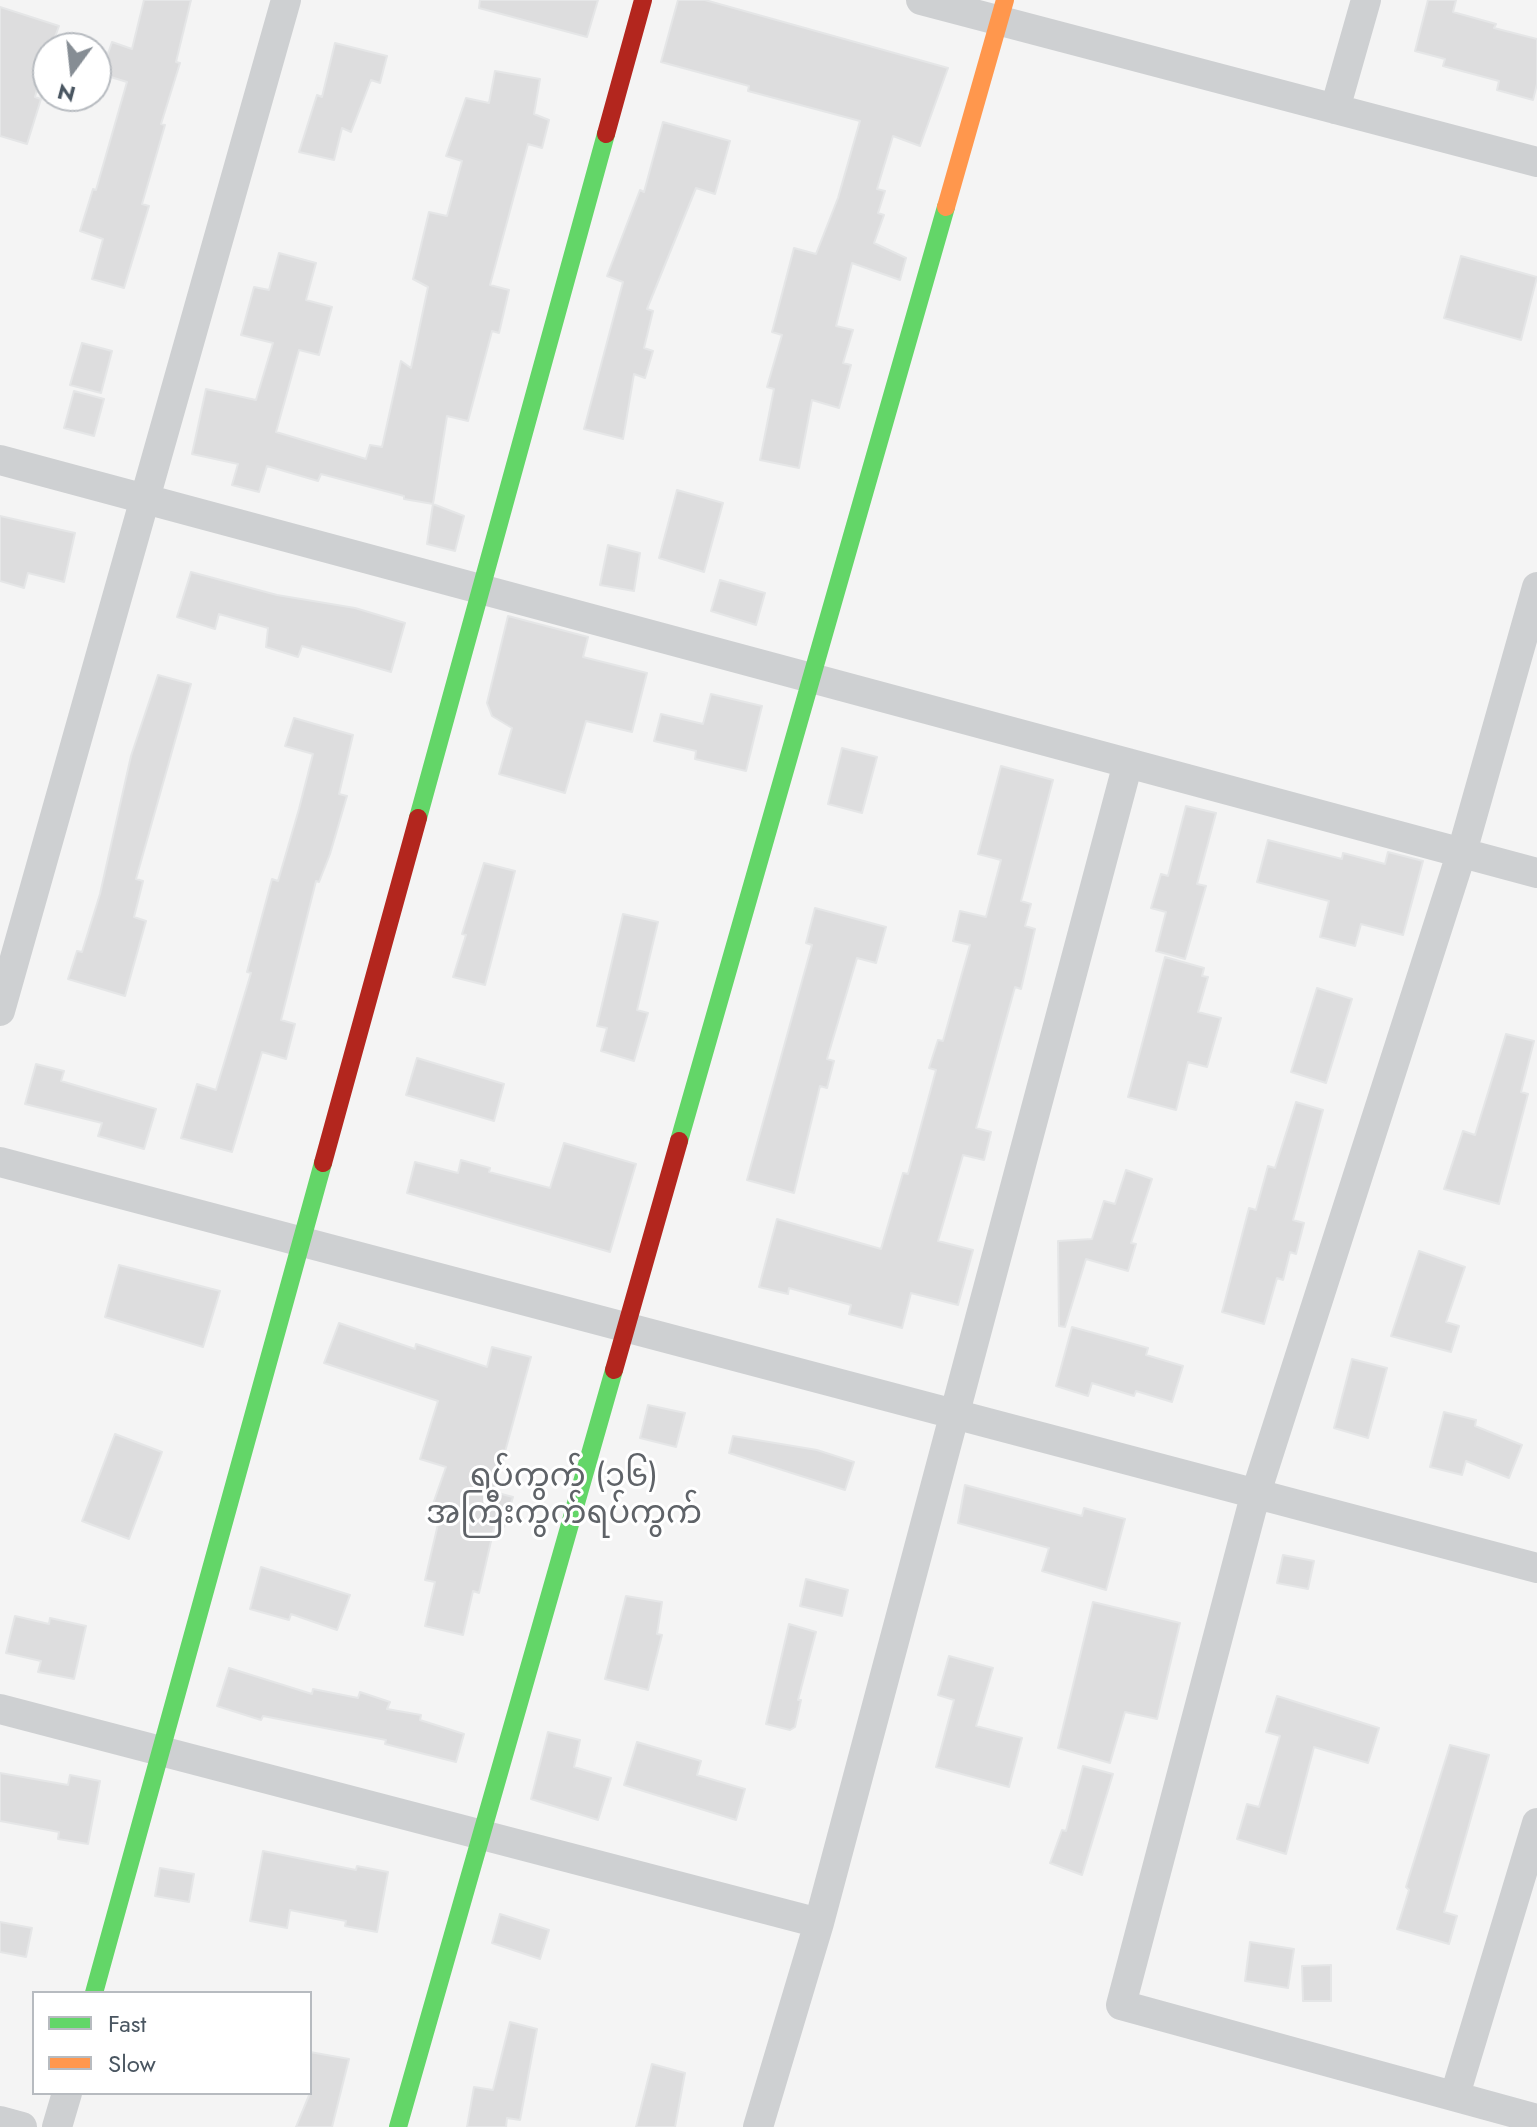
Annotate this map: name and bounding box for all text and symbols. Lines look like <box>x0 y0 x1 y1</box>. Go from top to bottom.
north arrow <box>32 32 112 112</box>
text: N <box>54 76 79 111</box>
district label: ရပ်ကွက် (၁၆) အကြီးကွက်ရပ်ကွက် <box>426 1459 702 1534</box>
legend <box>32 1991 312 2095</box>
text: Fast <box>108 2006 146 2041</box>
text: Slow <box>108 2046 156 2081</box>

